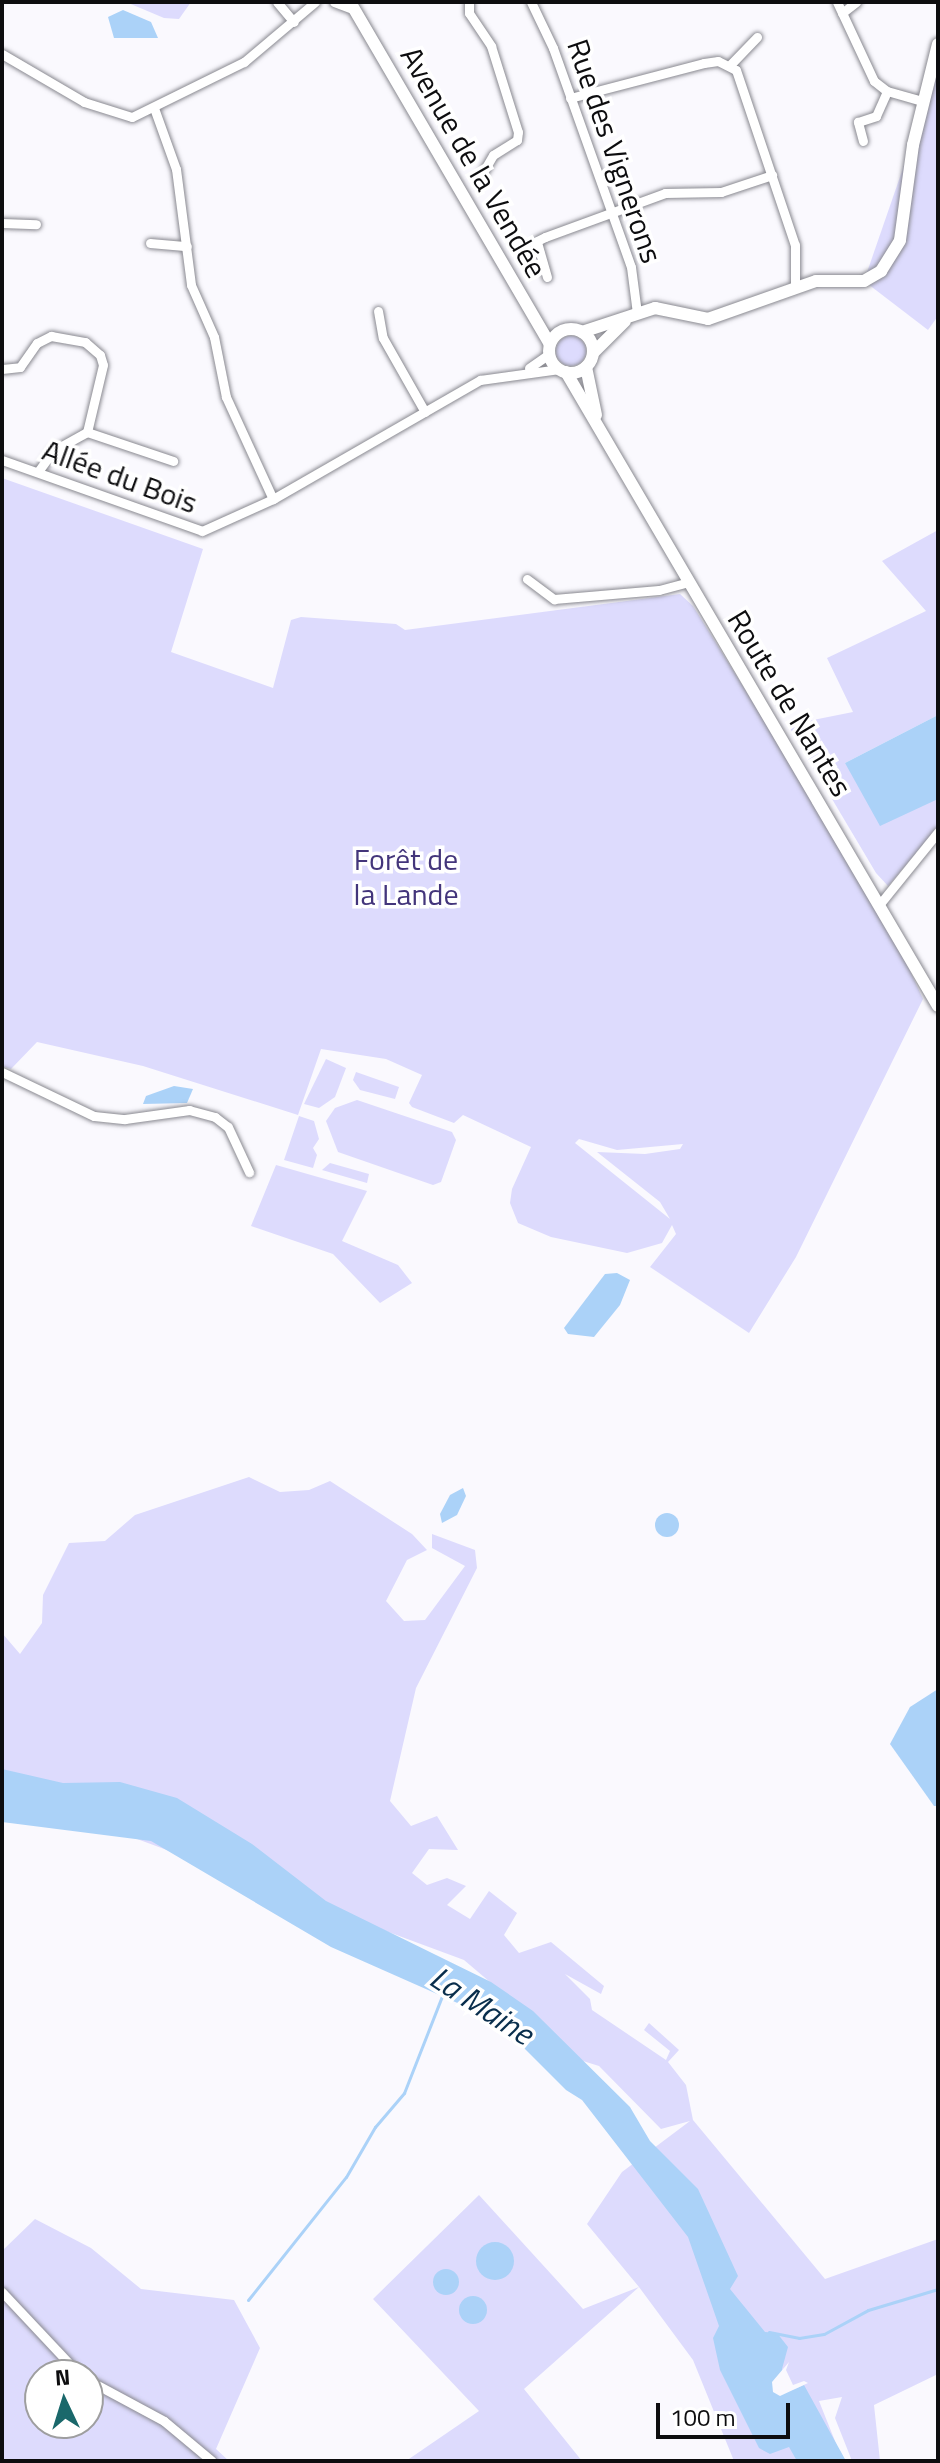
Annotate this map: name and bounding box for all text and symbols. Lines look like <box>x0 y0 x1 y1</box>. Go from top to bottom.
street label: Rue des Vignerons <box>560 34 670 268</box>
street label: Avenue de la Vendée <box>393 40 555 284</box>
street label: Allée du Bois <box>38 431 202 521</box>
street label: Route de Nantes <box>720 603 860 803</box>
park label: Forêt de la Lande <box>353 841 459 912</box>
water label: La Maine <box>423 1958 541 2052</box>
north arrow <box>24 2359 104 2439</box>
text: N <box>54 2360 71 2395</box>
scale bar <box>660 2387 794 2437</box>
text: 100 m <box>670 2399 736 2435</box>

